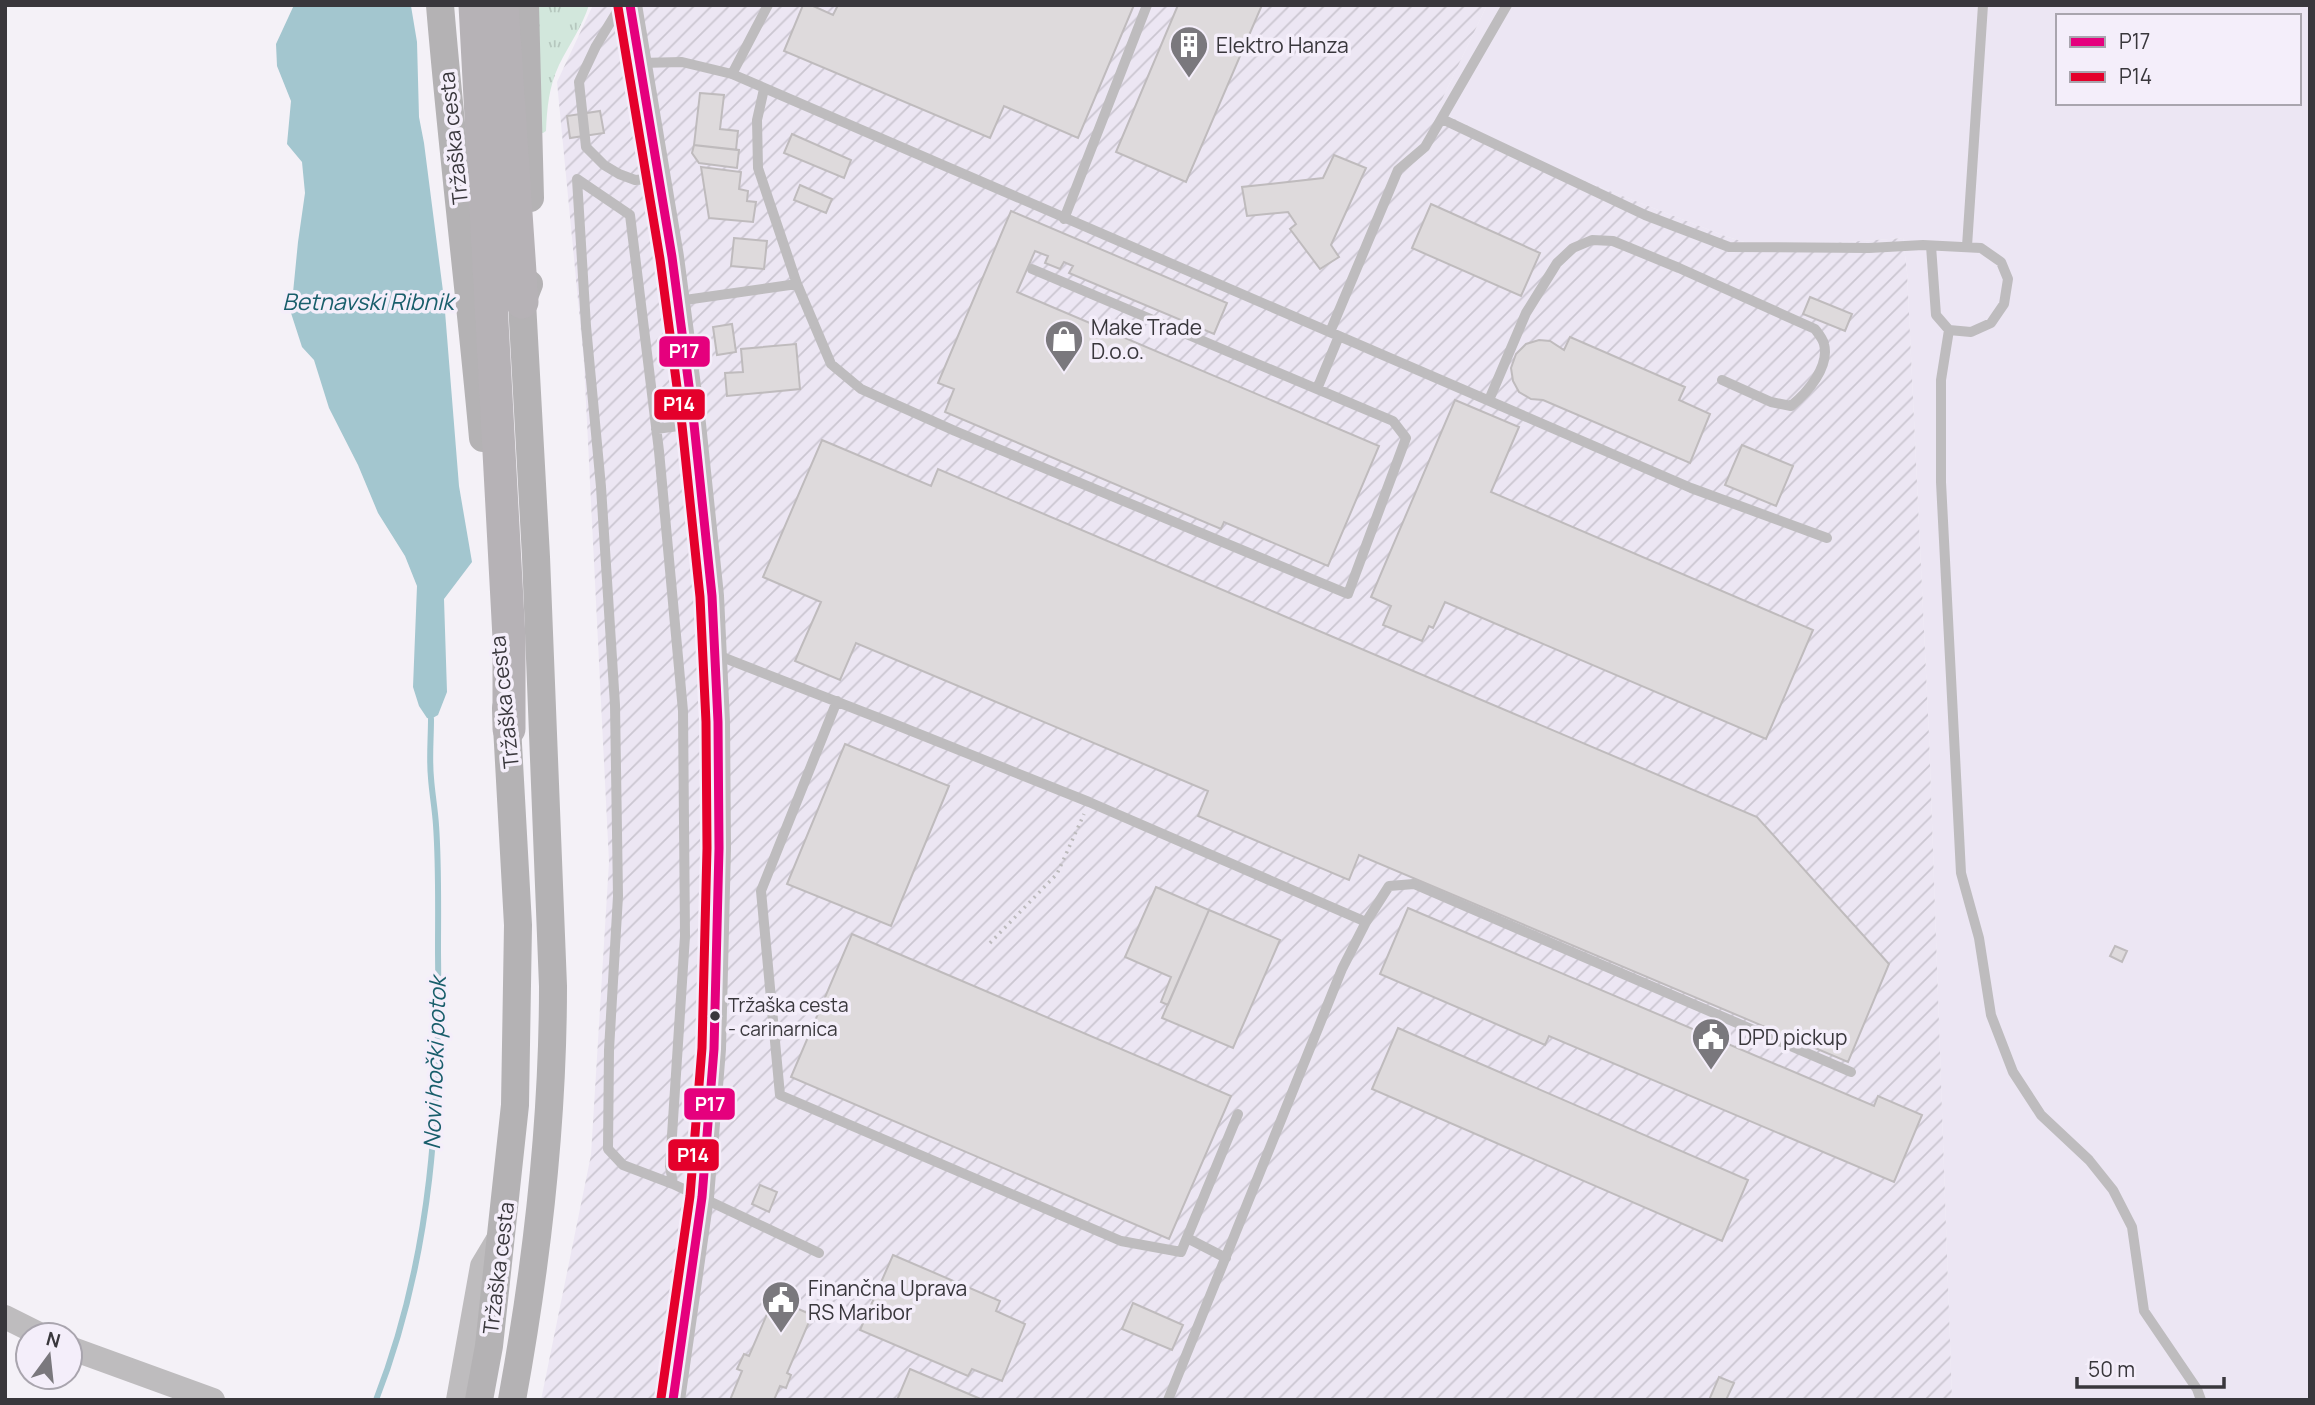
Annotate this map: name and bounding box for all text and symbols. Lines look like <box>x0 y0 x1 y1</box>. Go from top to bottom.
legend <box>2056 14 2301 105</box>
building icon: Elektro Hanza <box>1168 24 1210 79</box>
text: P17 <box>2119 27 2150 55</box>
place label: Elektro Hanza <box>1216 31 1349 59</box>
text: P14 <box>2119 62 2152 90</box>
street label: Tržaška cesta <box>432 70 474 206</box>
water label: Betnavski Ribnik <box>282 285 457 317</box>
place label: Make Trade D.o.o. <box>1091 313 1202 365</box>
shop icon: Make Trade D.o.o. <box>1043 318 1085 373</box>
line badge: P17 <box>658 335 711 368</box>
text: P17 <box>669 338 699 364</box>
line badge: P14 <box>653 388 706 421</box>
text: P14 <box>663 391 695 417</box>
street label: Tržaška cesta <box>483 634 525 770</box>
water label: Novi hočki potok <box>415 972 453 1150</box>
place label: Tržaška cesta - carinarnica <box>728 992 849 1042</box>
marker: Tržaška cesta - carinarnica <box>708 1009 722 1023</box>
public building icon: DPD pickup <box>1690 1016 1732 1071</box>
place label: DPD pickup <box>1738 1023 1847 1051</box>
line badge: P17 <box>683 1087 736 1121</box>
text: P17 <box>695 1091 725 1117</box>
line badge: P14 <box>667 1138 720 1172</box>
text: P14 <box>677 1142 709 1168</box>
street label: Tržaška cesta <box>476 1200 520 1336</box>
place label: Finančna Uprava RS Maribor <box>808 1274 967 1326</box>
public building icon: Finančna Uprava RS Maribor <box>760 1279 802 1334</box>
north arrow <box>14 1321 84 1391</box>
text: N <box>43 1325 63 1354</box>
scale bar <box>2077 1346 2224 1390</box>
text: 50 m <box>2088 1355 2135 1383</box>

